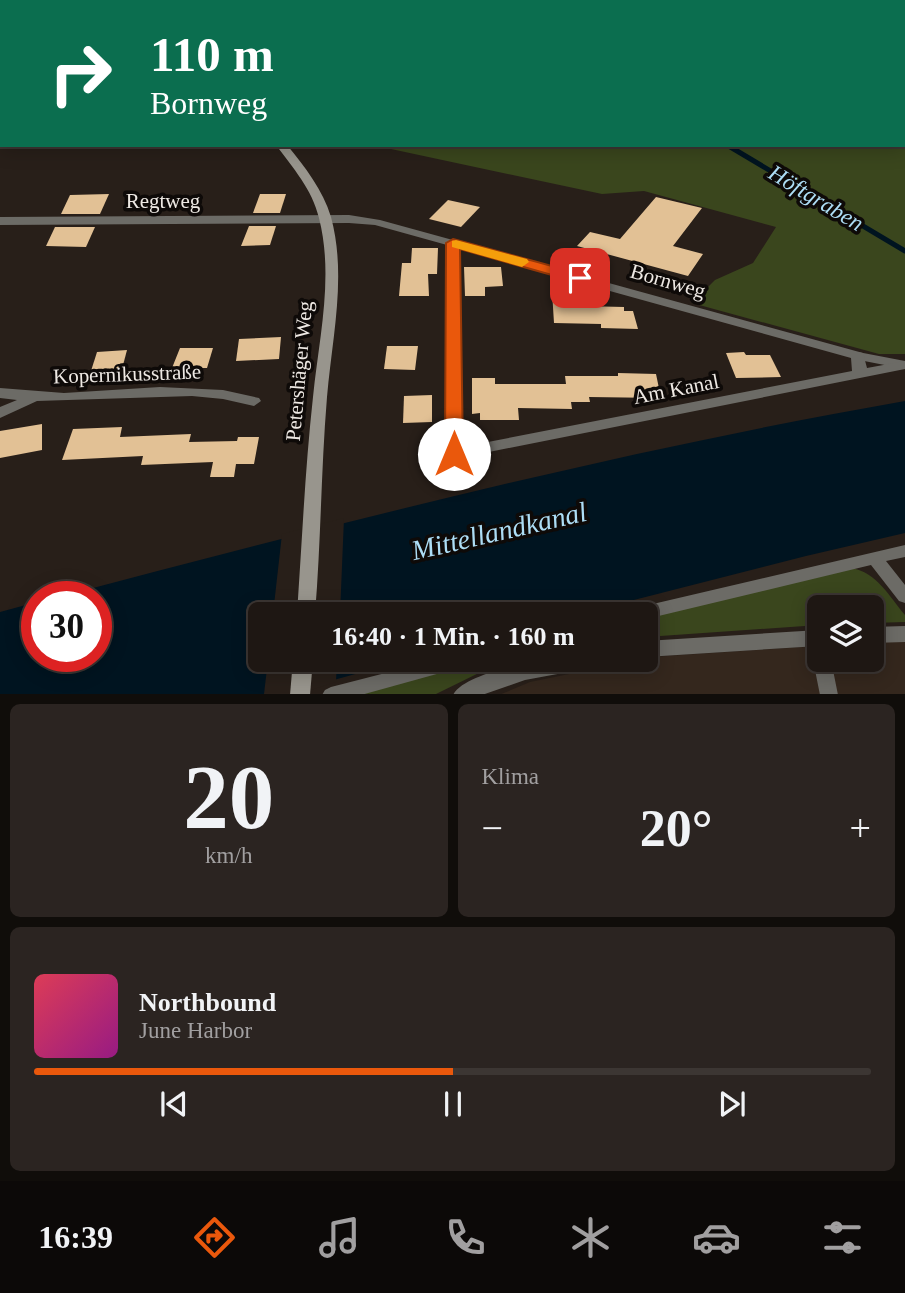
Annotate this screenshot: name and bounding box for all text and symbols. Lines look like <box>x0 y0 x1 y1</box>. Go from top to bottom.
text: 110 m <box>150 27 274 82</box>
icon: right <box>35 28 126 119</box>
text: Bornweg <box>150 85 267 121</box>
water label: Höftgraben <box>763 159 868 236</box>
street label: Regtweg <box>126 189 201 213</box>
pin <box>550 248 610 308</box>
icon: arrive <box>561 259 599 297</box>
street label: Bornweg <box>628 259 709 303</box>
street label: Petershäger Weg <box>281 299 317 442</box>
street label: Kopernikusstraße <box>53 359 201 389</box>
street label: Am Kanal <box>631 369 721 409</box>
position arrow <box>417 417 491 491</box>
water label: Mittellandkanal <box>407 496 590 566</box>
speed limit sign: 30 <box>21 581 112 672</box>
map controls <box>807 595 884 672</box>
button: layers <box>807 595 884 672</box>
text: 16:40 · 1 Min. · 160 m <box>331 622 575 651</box>
text: 20 <box>183 747 274 848</box>
text: Klima <box>482 764 539 789</box>
text: 20° <box>640 800 713 857</box>
text: − <box>482 807 503 849</box>
text: + <box>850 807 871 849</box>
text: km/h <box>205 843 252 868</box>
text: Northbound <box>139 988 276 1017</box>
text: June Harbor <box>139 1018 252 1043</box>
icon: previous <box>155 1085 193 1123</box>
icon: pause <box>434 1085 472 1123</box>
icon: next <box>713 1085 751 1123</box>
icon: directions <box>190 1213 239 1262</box>
icon: music <box>315 1213 364 1262</box>
icon: phone <box>441 1213 490 1262</box>
icon: climate <box>566 1213 615 1262</box>
icon: car <box>692 1213 741 1262</box>
icon: filters <box>818 1213 867 1262</box>
text: 16:39 <box>38 1219 113 1255</box>

